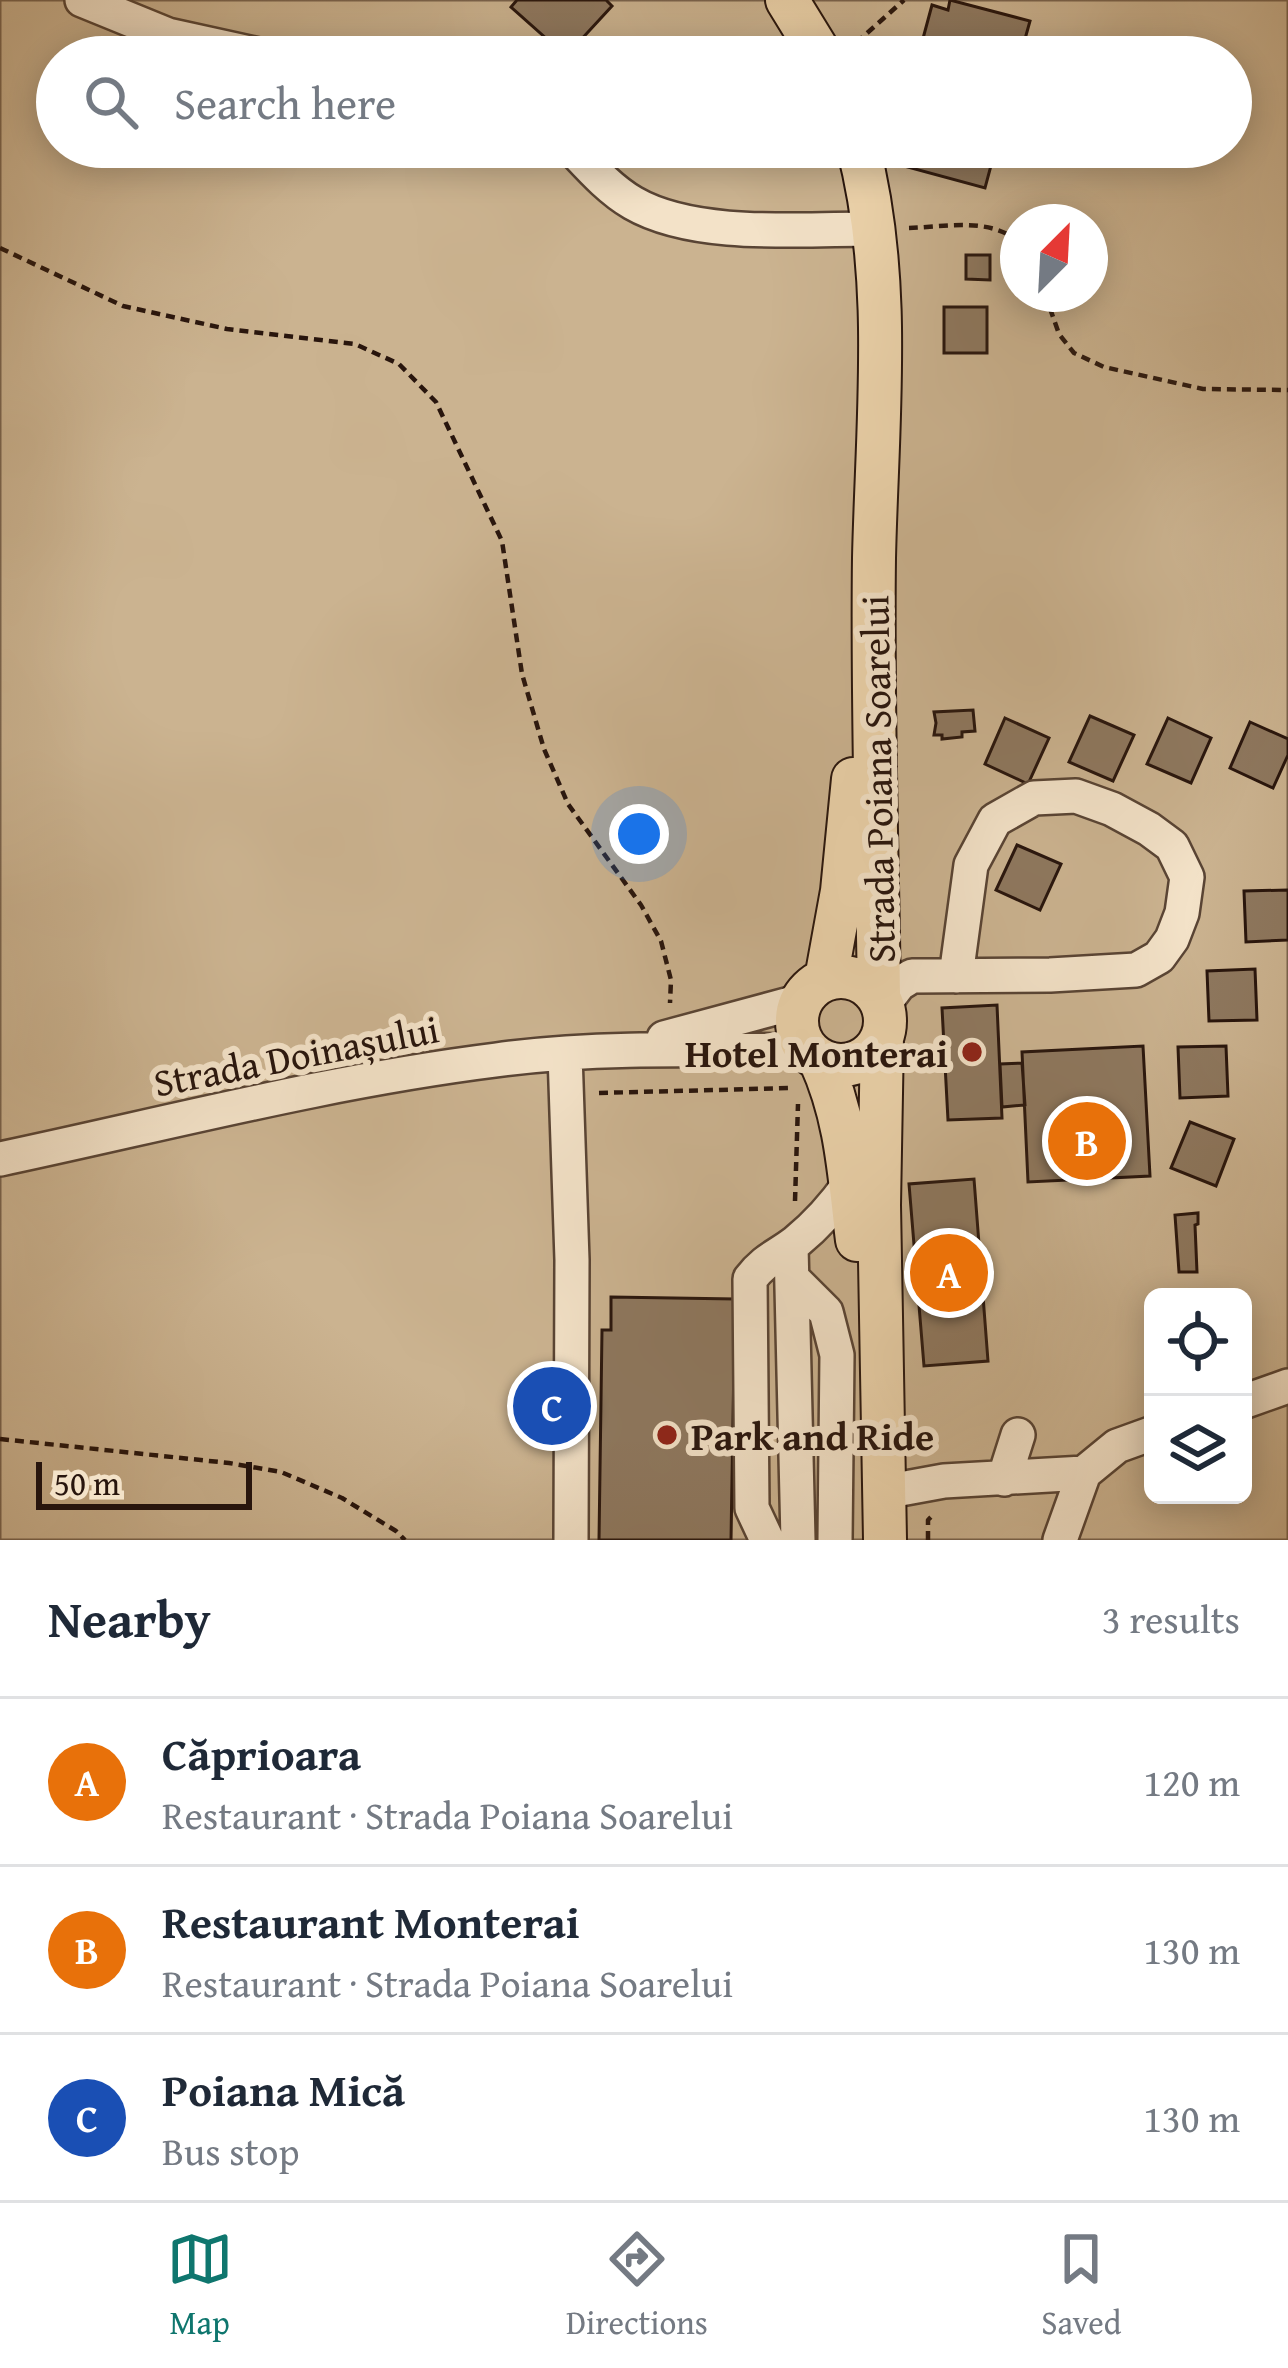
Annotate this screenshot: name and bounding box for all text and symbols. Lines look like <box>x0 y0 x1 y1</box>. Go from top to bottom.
search box <box>36 36 1252 168</box>
icon: search <box>78 69 144 135</box>
text: Search here <box>174 70 396 135</box>
north arrow <box>1000 204 1108 312</box>
street label: Strada Poiana Soarelui <box>845 594 909 964</box>
your location <box>609 804 669 864</box>
street label: Strada Doinașului <box>149 999 443 1111</box>
place label: Hotel Monterai <box>685 1024 948 1081</box>
marker: Hotel Monterai <box>959 1039 985 1065</box>
pin: B <box>1048 1096 1126 1186</box>
pin: A <box>910 1228 988 1318</box>
map controls <box>1144 1288 1252 1504</box>
button: locate <box>1144 1288 1252 1396</box>
pin: C <box>513 1361 591 1451</box>
button: layers <box>1144 1396 1252 1504</box>
place label: Park and Ride <box>691 1407 934 1464</box>
marker: Park and Ride <box>654 1422 680 1448</box>
scale bar <box>36 1456 252 1509</box>
text: 50 m <box>54 1459 120 1507</box>
text: Nearby <box>48 1581 211 1656</box>
text: 3 results <box>1102 1590 1240 1647</box>
text: Căprioara <box>162 1721 361 1786</box>
text: A <box>75 1753 99 1810</box>
text: 120 m <box>1143 1753 1240 1810</box>
text: Restaurant · Strada Poiana Soarelui <box>162 1786 733 1843</box>
text: Restaurant Monterai <box>162 1889 580 1954</box>
text: B <box>75 1921 99 1978</box>
text: 130 m <box>1143 1921 1240 1978</box>
text: Restaurant · Strada Poiana Soarelui <box>162 1954 733 2011</box>
text: Poiana Mică <box>162 2057 405 2122</box>
text: C <box>76 2089 98 2146</box>
text: 130 m <box>1143 2089 1240 2146</box>
text: Bus stop <box>162 2122 299 2179</box>
tab: Map <box>167 2226 233 2346</box>
tab: Directions <box>566 2226 708 2346</box>
tab: Saved <box>1041 2226 1121 2346</box>

